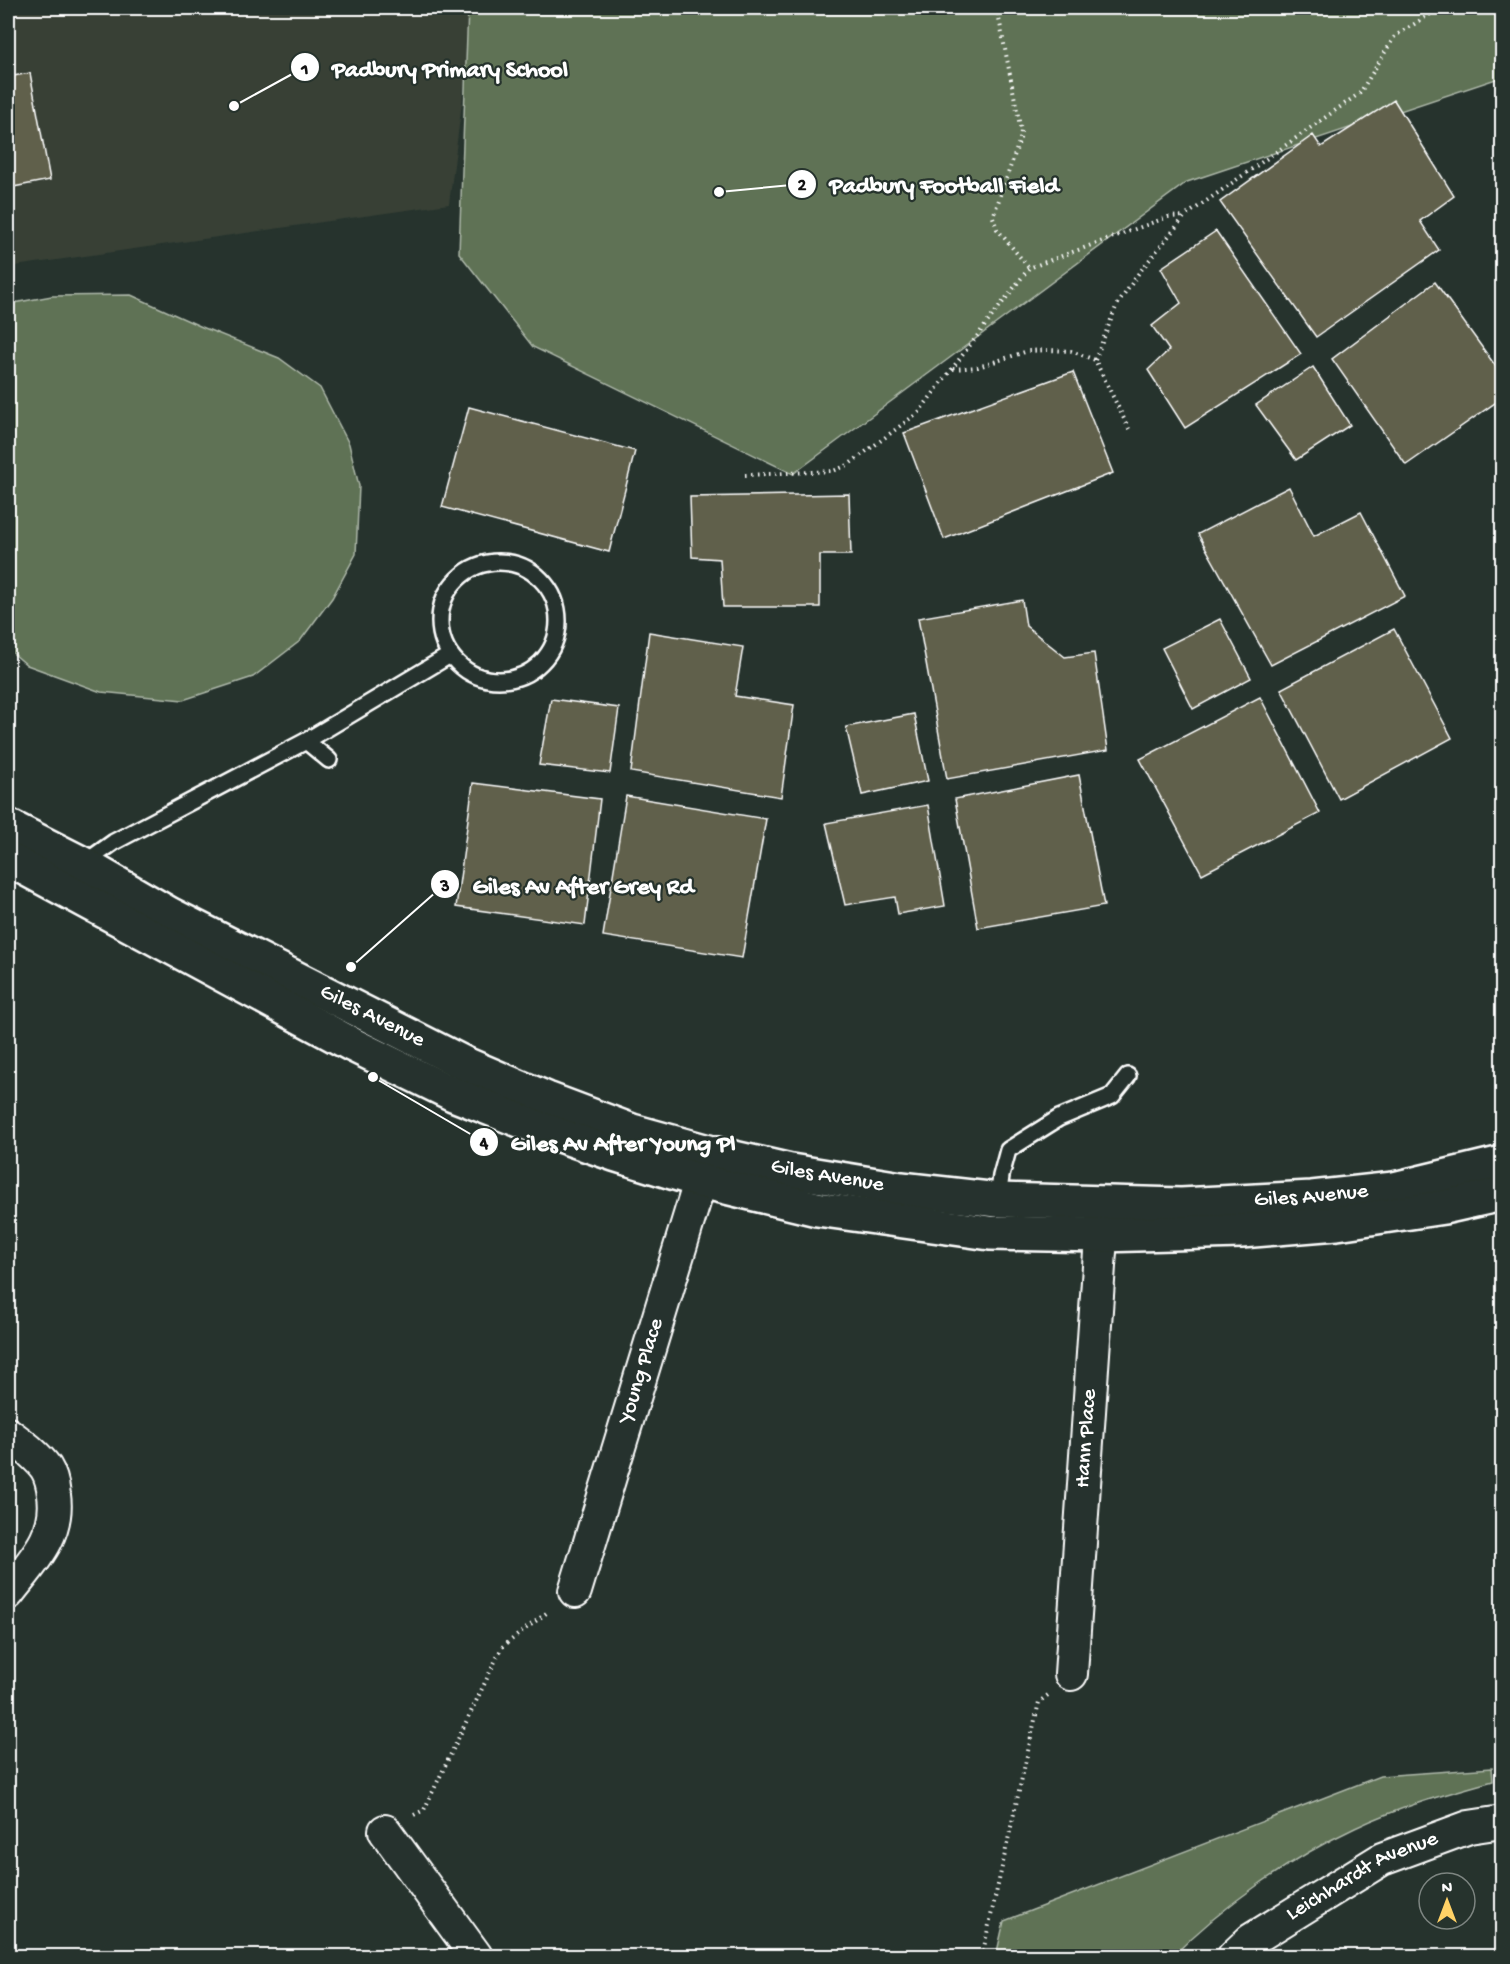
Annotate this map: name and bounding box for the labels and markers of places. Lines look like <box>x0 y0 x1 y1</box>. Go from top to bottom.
callout: Padbury Primary School <box>290 46 580 88</box>
callout: Padbury Football Field <box>787 163 1070 205</box>
callout: Giles Av After Grey Rd <box>430 863 705 905</box>
callout: Giles Av After Young Pl <box>469 1121 748 1163</box>

